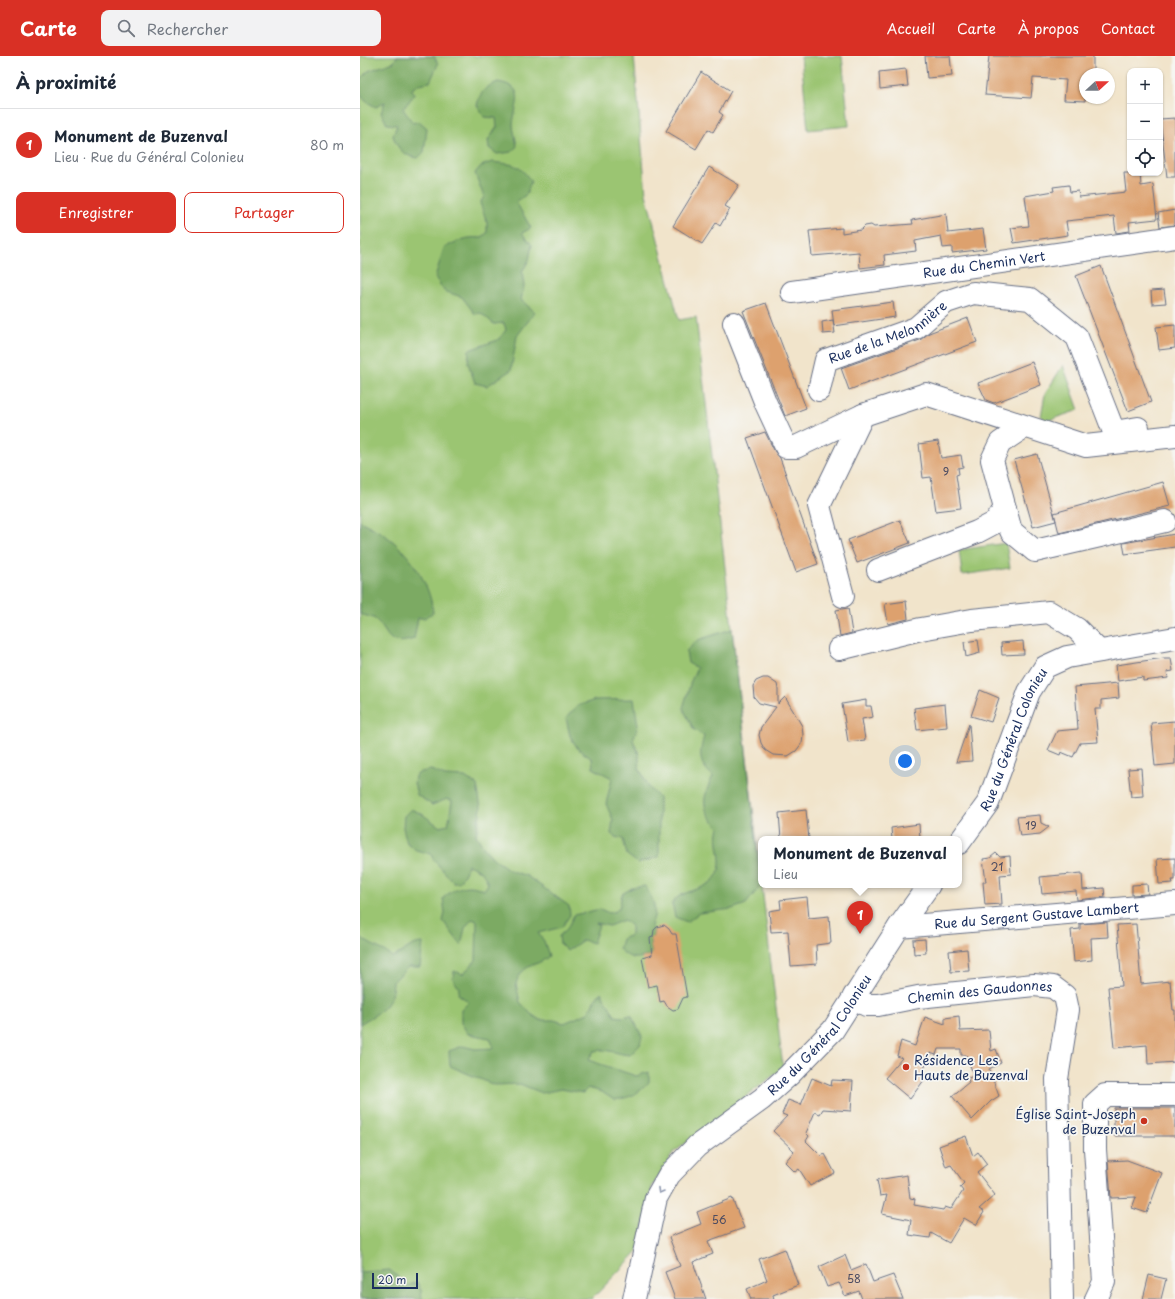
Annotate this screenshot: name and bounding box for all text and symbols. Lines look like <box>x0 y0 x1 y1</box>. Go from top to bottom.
search box <box>101 10 381 46</box>
text: Carte <box>20 14 77 42</box>
icon: search <box>115 17 137 39</box>
text: Rechercher <box>147 17 228 40</box>
text: Accueil <box>887 18 935 39</box>
text: Carte <box>957 18 996 39</box>
text: À propos <box>1018 18 1079 39</box>
text: Contact <box>1101 18 1155 39</box>
north arrow <box>1079 68 1115 104</box>
map controls <box>1127 68 1163 176</box>
button: + <box>1127 68 1163 104</box>
text: À proximité <box>16 69 116 95</box>
button: − <box>1127 104 1163 140</box>
text: Monument de Buzenval <box>54 124 228 147</box>
text: 1 <box>26 135 32 154</box>
text: 80 m <box>310 135 344 154</box>
button: locate <box>1127 140 1163 176</box>
text: Lieu · Rue du Général Colonieu <box>54 147 244 166</box>
button: Enregistrer <box>16 192 176 233</box>
button: Partager <box>184 192 344 233</box>
street label: Rue du Chemin Vert <box>922 246 1046 282</box>
street label: Rue de la Melonnière <box>826 296 950 367</box>
house number: 9 <box>943 463 949 480</box>
street label: Rue du Général Colonieu <box>975 664 1051 815</box>
your location <box>895 751 915 771</box>
house number: 19 <box>1025 817 1037 834</box>
popup <box>758 836 962 888</box>
text: Monument de Buzenval <box>773 841 947 864</box>
house number: 21 <box>991 858 1003 875</box>
text: Lieu <box>773 864 798 883</box>
street label: Rue du Sergent Gustave Lambert <box>933 897 1140 933</box>
pin: 1 <box>847 901 873 934</box>
street label: Rue du Général Colonieu <box>763 970 875 1099</box>
street label: Chemin des Gaudonnes <box>906 975 1053 1008</box>
place label: Résidence Les Hauts de Buzenval <box>914 1050 1028 1084</box>
marker: Résidence Les Hauts de Buzenval <box>901 1062 911 1072</box>
place label: Église Saint-Joseph de Buzenval <box>1015 1104 1136 1138</box>
marker: Église Saint-Joseph de Buzenval <box>1139 1116 1149 1126</box>
one-way arrow <box>657 1187 664 1195</box>
house number: 56 <box>712 1211 727 1228</box>
house number: 58 <box>847 1270 861 1287</box>
scale bar <box>372 1271 418 1290</box>
text: 20 m <box>378 1271 406 1288</box>

